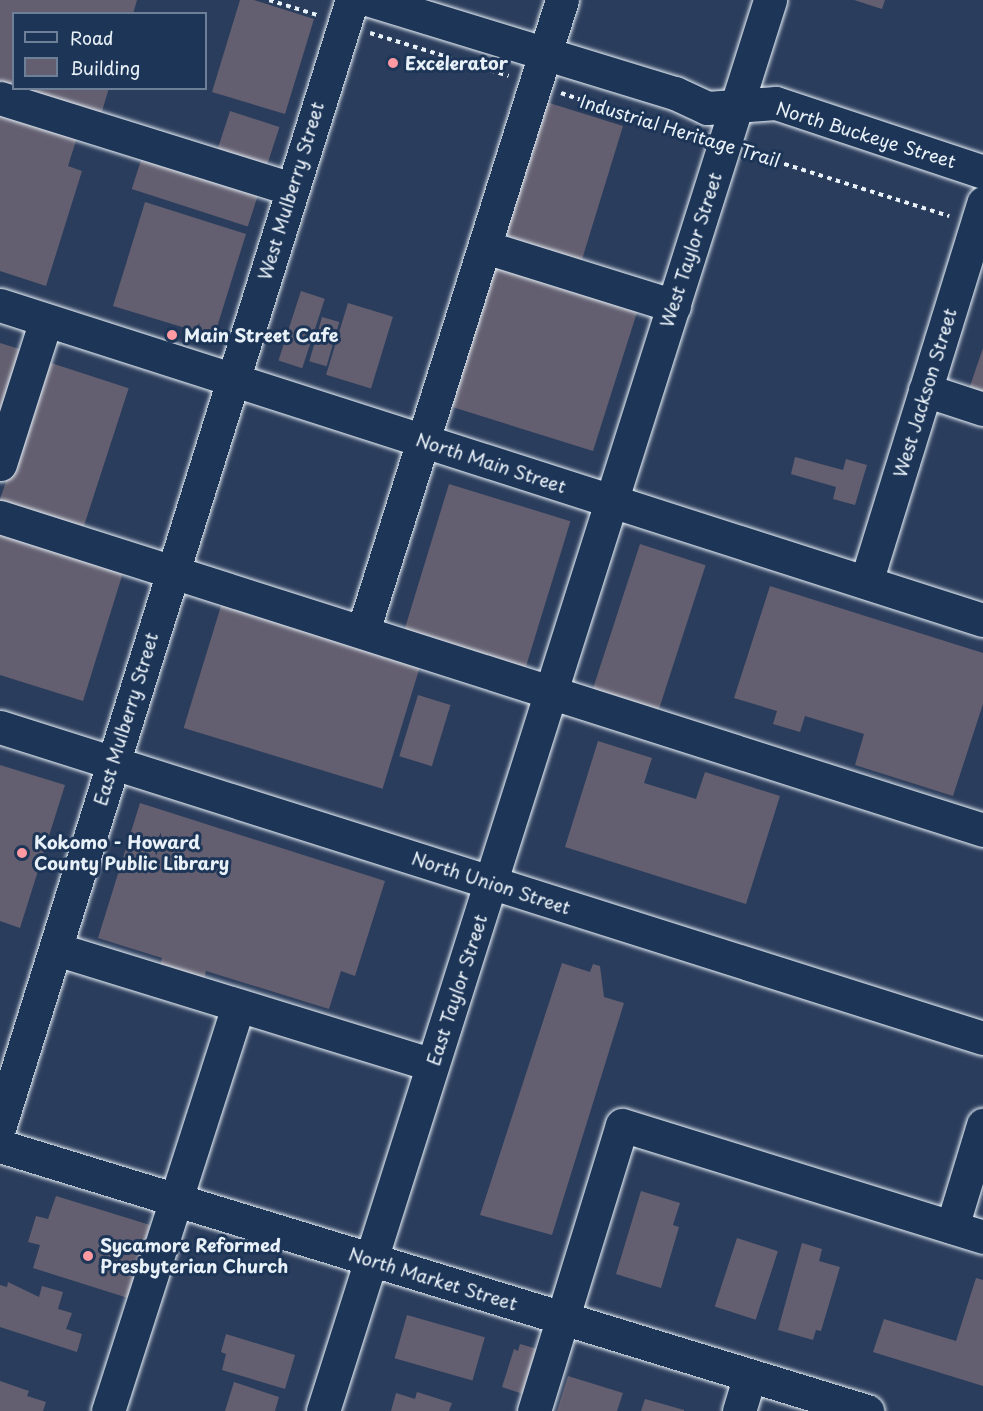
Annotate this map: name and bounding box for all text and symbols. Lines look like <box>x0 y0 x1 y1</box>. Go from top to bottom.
legend <box>12 12 207 90</box>
text: Road <box>70 24 114 51</box>
place label: Excelerator <box>405 52 508 74</box>
text: Building <box>70 54 140 81</box>
marker: Excelerator <box>386 56 400 70</box>
street label: Industrial Heritage Trail <box>577 90 783 172</box>
street label: North Buckeye Street <box>773 97 959 173</box>
street label: West Mulberry Street <box>254 99 328 283</box>
street label: West Taylor Street <box>656 169 726 331</box>
street label: West Jackson Street <box>889 305 961 481</box>
place label: Main Street Cafe <box>184 324 341 346</box>
marker: Main Street Cafe <box>165 328 179 342</box>
street label: North Main Street <box>412 428 570 498</box>
street label: East Mulberry Street <box>89 629 163 809</box>
place label: Kokomo - Howard County Public Library <box>34 832 231 874</box>
marker: Kokomo - Howard County Public Library <box>15 846 29 860</box>
street label: North Union Street <box>409 847 573 919</box>
street label: East Taylor Street <box>422 912 492 1068</box>
place label: Sycamore Reformed Presbyterian Church <box>100 1235 288 1278</box>
street label: North Market Street <box>344 1243 522 1315</box>
marker: Sycamore Reformed Presbyterian Church <box>81 1249 95 1263</box>

